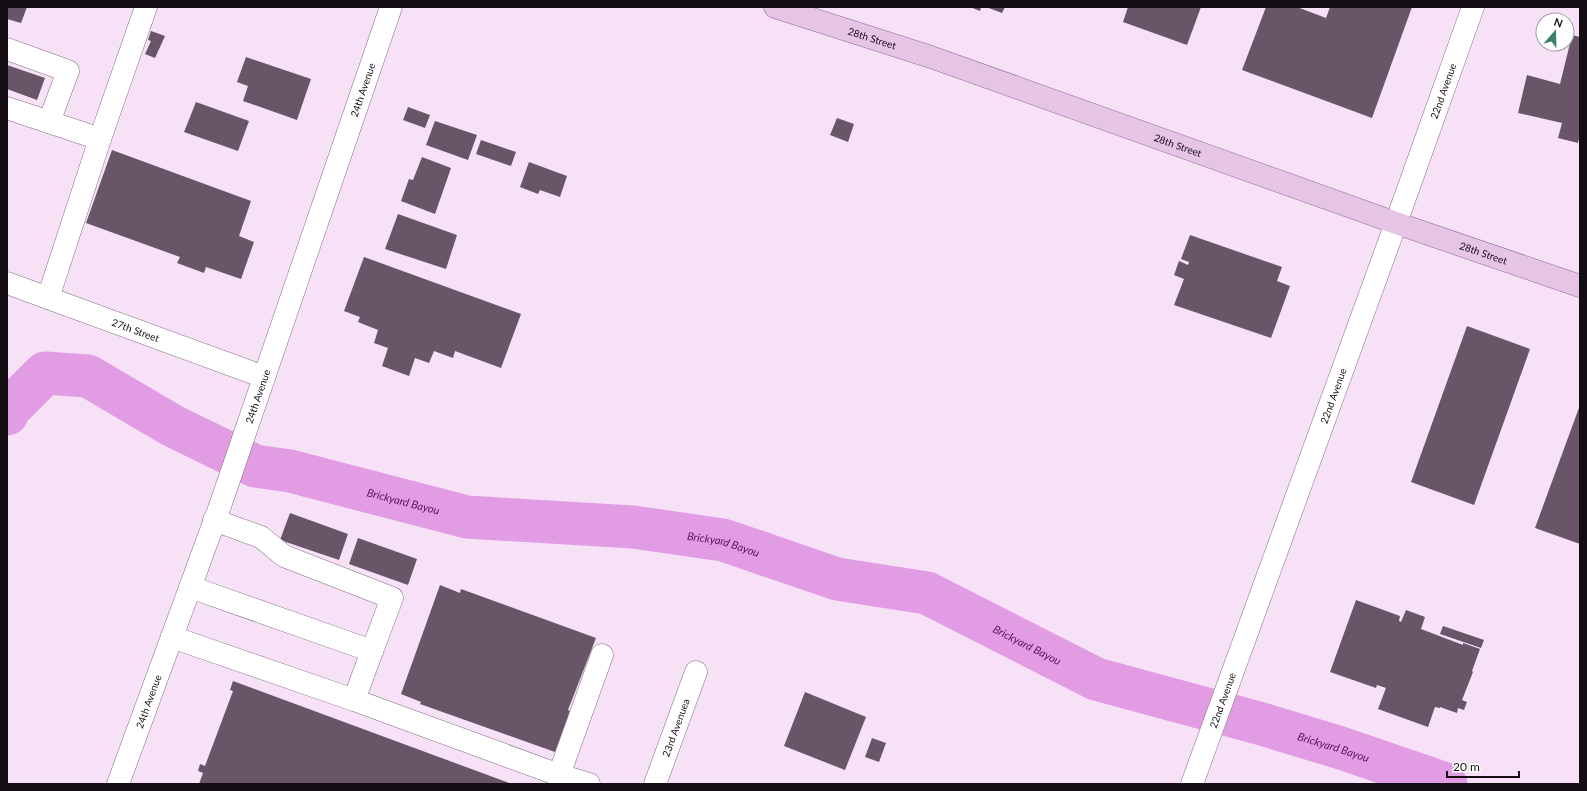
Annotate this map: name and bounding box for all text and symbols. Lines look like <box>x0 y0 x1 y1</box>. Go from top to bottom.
north arrow <box>1535 12 1575 52</box>
text: N <box>1552 15 1565 30</box>
street label: 28th Street <box>847 25 898 52</box>
street label: 24th Avenue <box>348 61 377 118</box>
street label: 22nd Avenue <box>1428 62 1458 120</box>
street label: 28th Street <box>1152 131 1204 159</box>
street label: 28th Street <box>1458 239 1509 267</box>
street label: 27th Street <box>110 316 161 344</box>
street label: 22nd Avenue <box>1318 366 1349 425</box>
street label: 24th Avenue <box>243 368 272 425</box>
water label: Brickyard Bayou <box>366 485 442 516</box>
water label: Brickyard Bayou <box>686 528 762 559</box>
water label: Brickyard Bayou <box>991 621 1064 667</box>
street label: 22nd Avenue <box>1207 671 1238 730</box>
street label: 24th Avenue <box>133 673 164 730</box>
street label: 23rd Avenuea <box>659 697 692 758</box>
water label: Brickyard Bayou <box>1296 729 1371 764</box>
scale bar <box>1447 753 1519 779</box>
text: 20 m <box>1453 759 1480 774</box>

